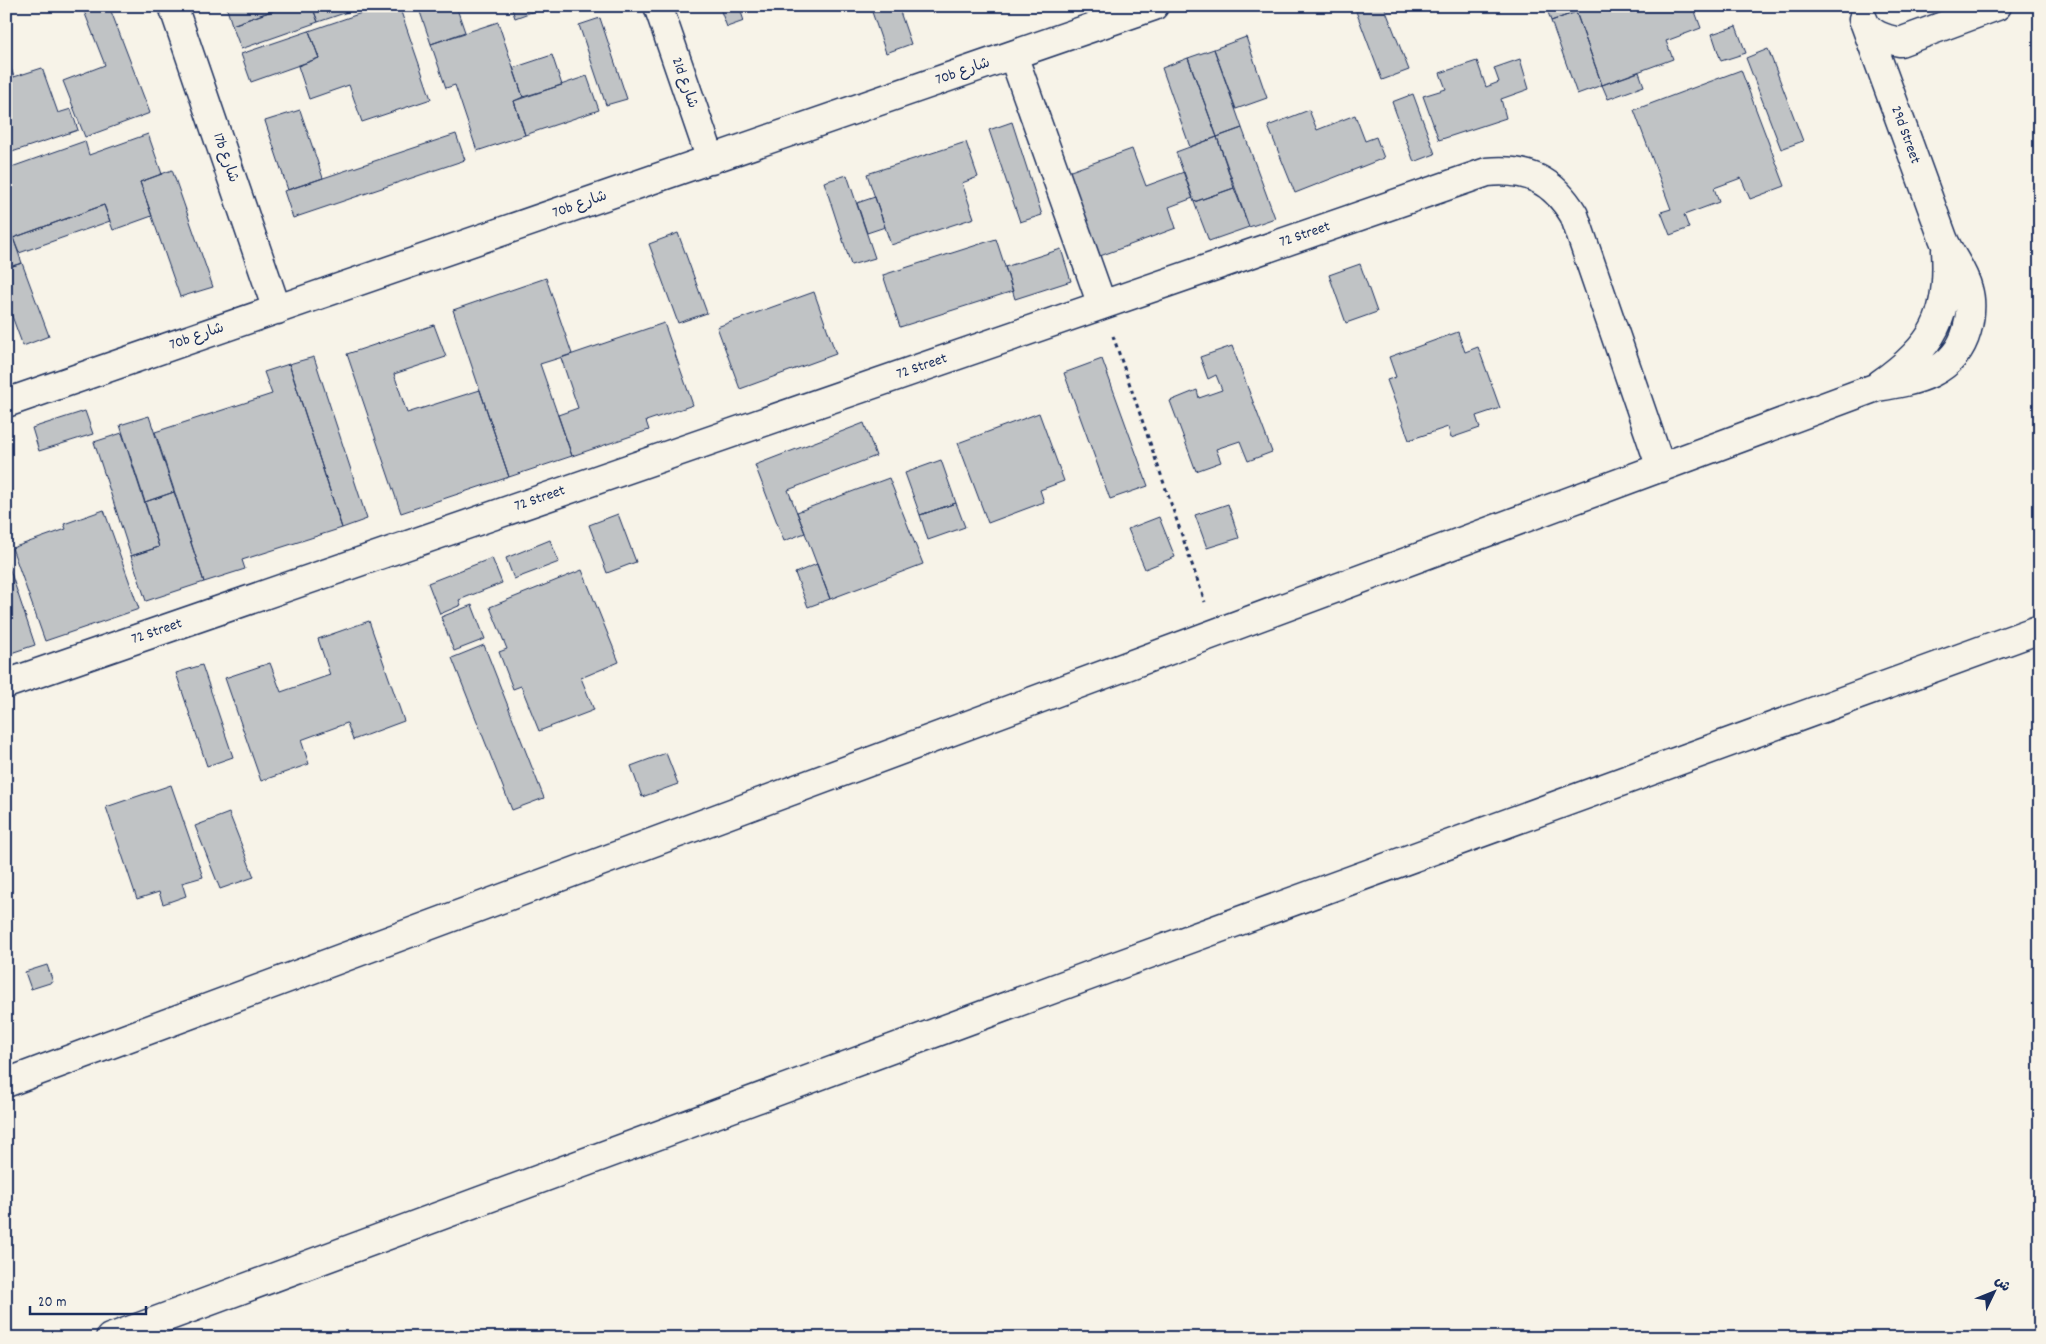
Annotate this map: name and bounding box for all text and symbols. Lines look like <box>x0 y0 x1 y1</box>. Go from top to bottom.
street label: 70b شارع <box>933 52 993 92</box>
street label: 21d شارع <box>665 54 703 112</box>
street label: 29d Street <box>1884 103 1926 168</box>
street label: 17b شارع <box>206 130 244 186</box>
street label: 70b شارع <box>550 185 610 225</box>
street label: 72 Street <box>1277 216 1334 254</box>
street label: 70b شارع <box>167 317 227 357</box>
street label: 72 Street <box>894 348 951 386</box>
street label: 72 Street <box>512 480 569 518</box>
street label: 72 Street <box>129 613 186 651</box>
north arrow <box>1968 1266 2018 1316</box>
text: ش <box>1989 1272 2015 1297</box>
scale bar <box>30 1284 146 1316</box>
text: 20 m <box>38 1292 66 1314</box>

